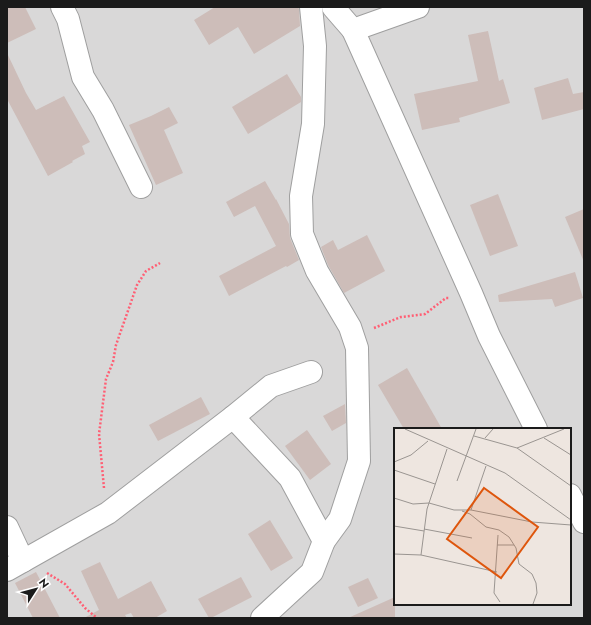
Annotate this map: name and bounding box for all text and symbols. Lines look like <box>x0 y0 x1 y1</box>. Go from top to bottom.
inset map <box>394 428 571 605</box>
north arrow <box>16 569 56 609</box>
text: N <box>35 575 53 591</box>

